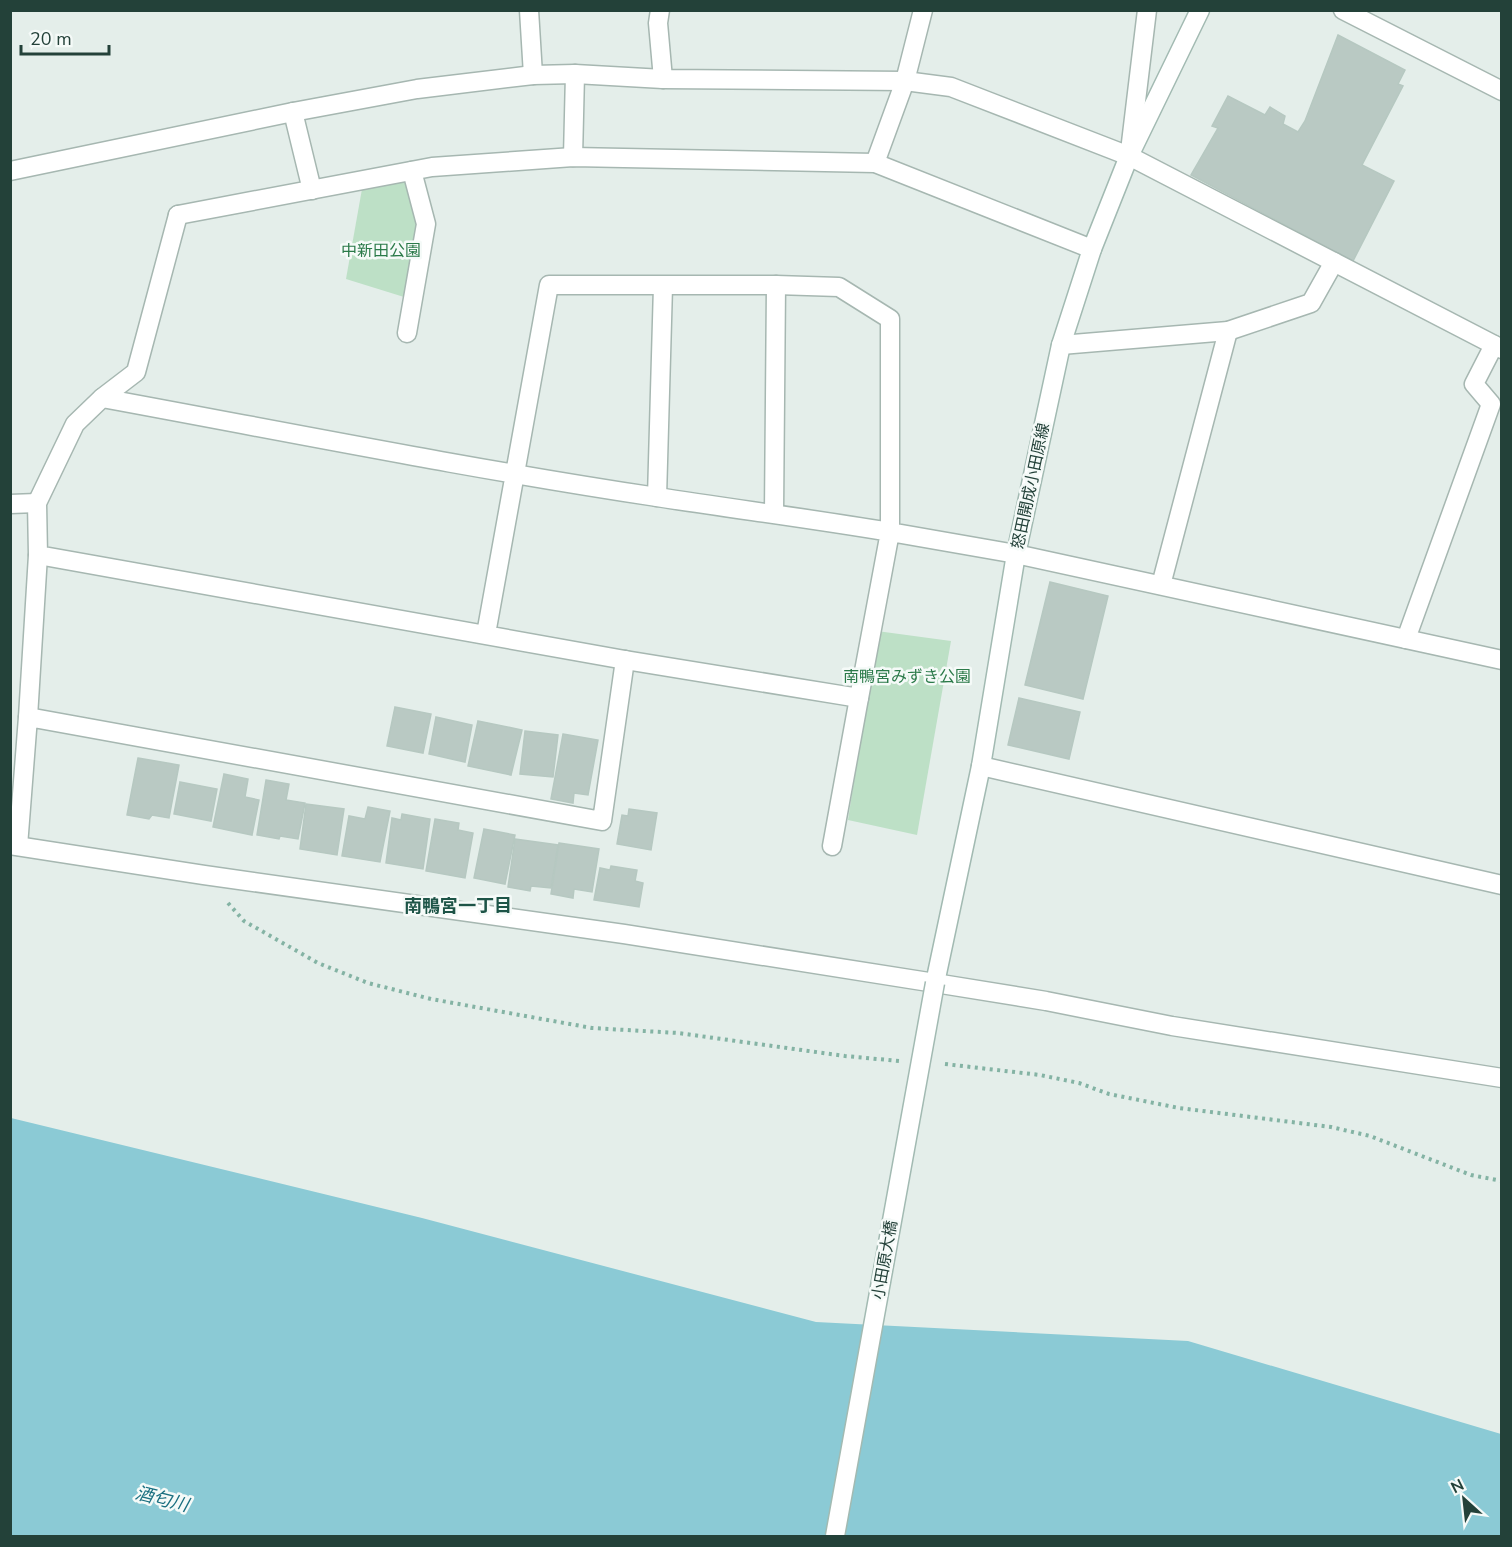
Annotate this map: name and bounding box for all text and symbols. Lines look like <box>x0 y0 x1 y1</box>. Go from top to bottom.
scale bar <box>21 18 110 56</box>
text: 20 m <box>30 27 72 51</box>
park label: 中新田公園 <box>341 240 421 262</box>
street label: 怒田開成小田原線 <box>1007 421 1055 551</box>
park label: 南鴨宮みずき公園 <box>843 666 971 688</box>
district label: 南鴨宮一丁目 <box>404 894 512 918</box>
street label: 小田原大橋 <box>867 1219 903 1301</box>
north arrow <box>1434 1469 1494 1529</box>
text: N <box>1447 1474 1468 1499</box>
water label: 酒匂川 <box>133 1481 193 1518</box>

